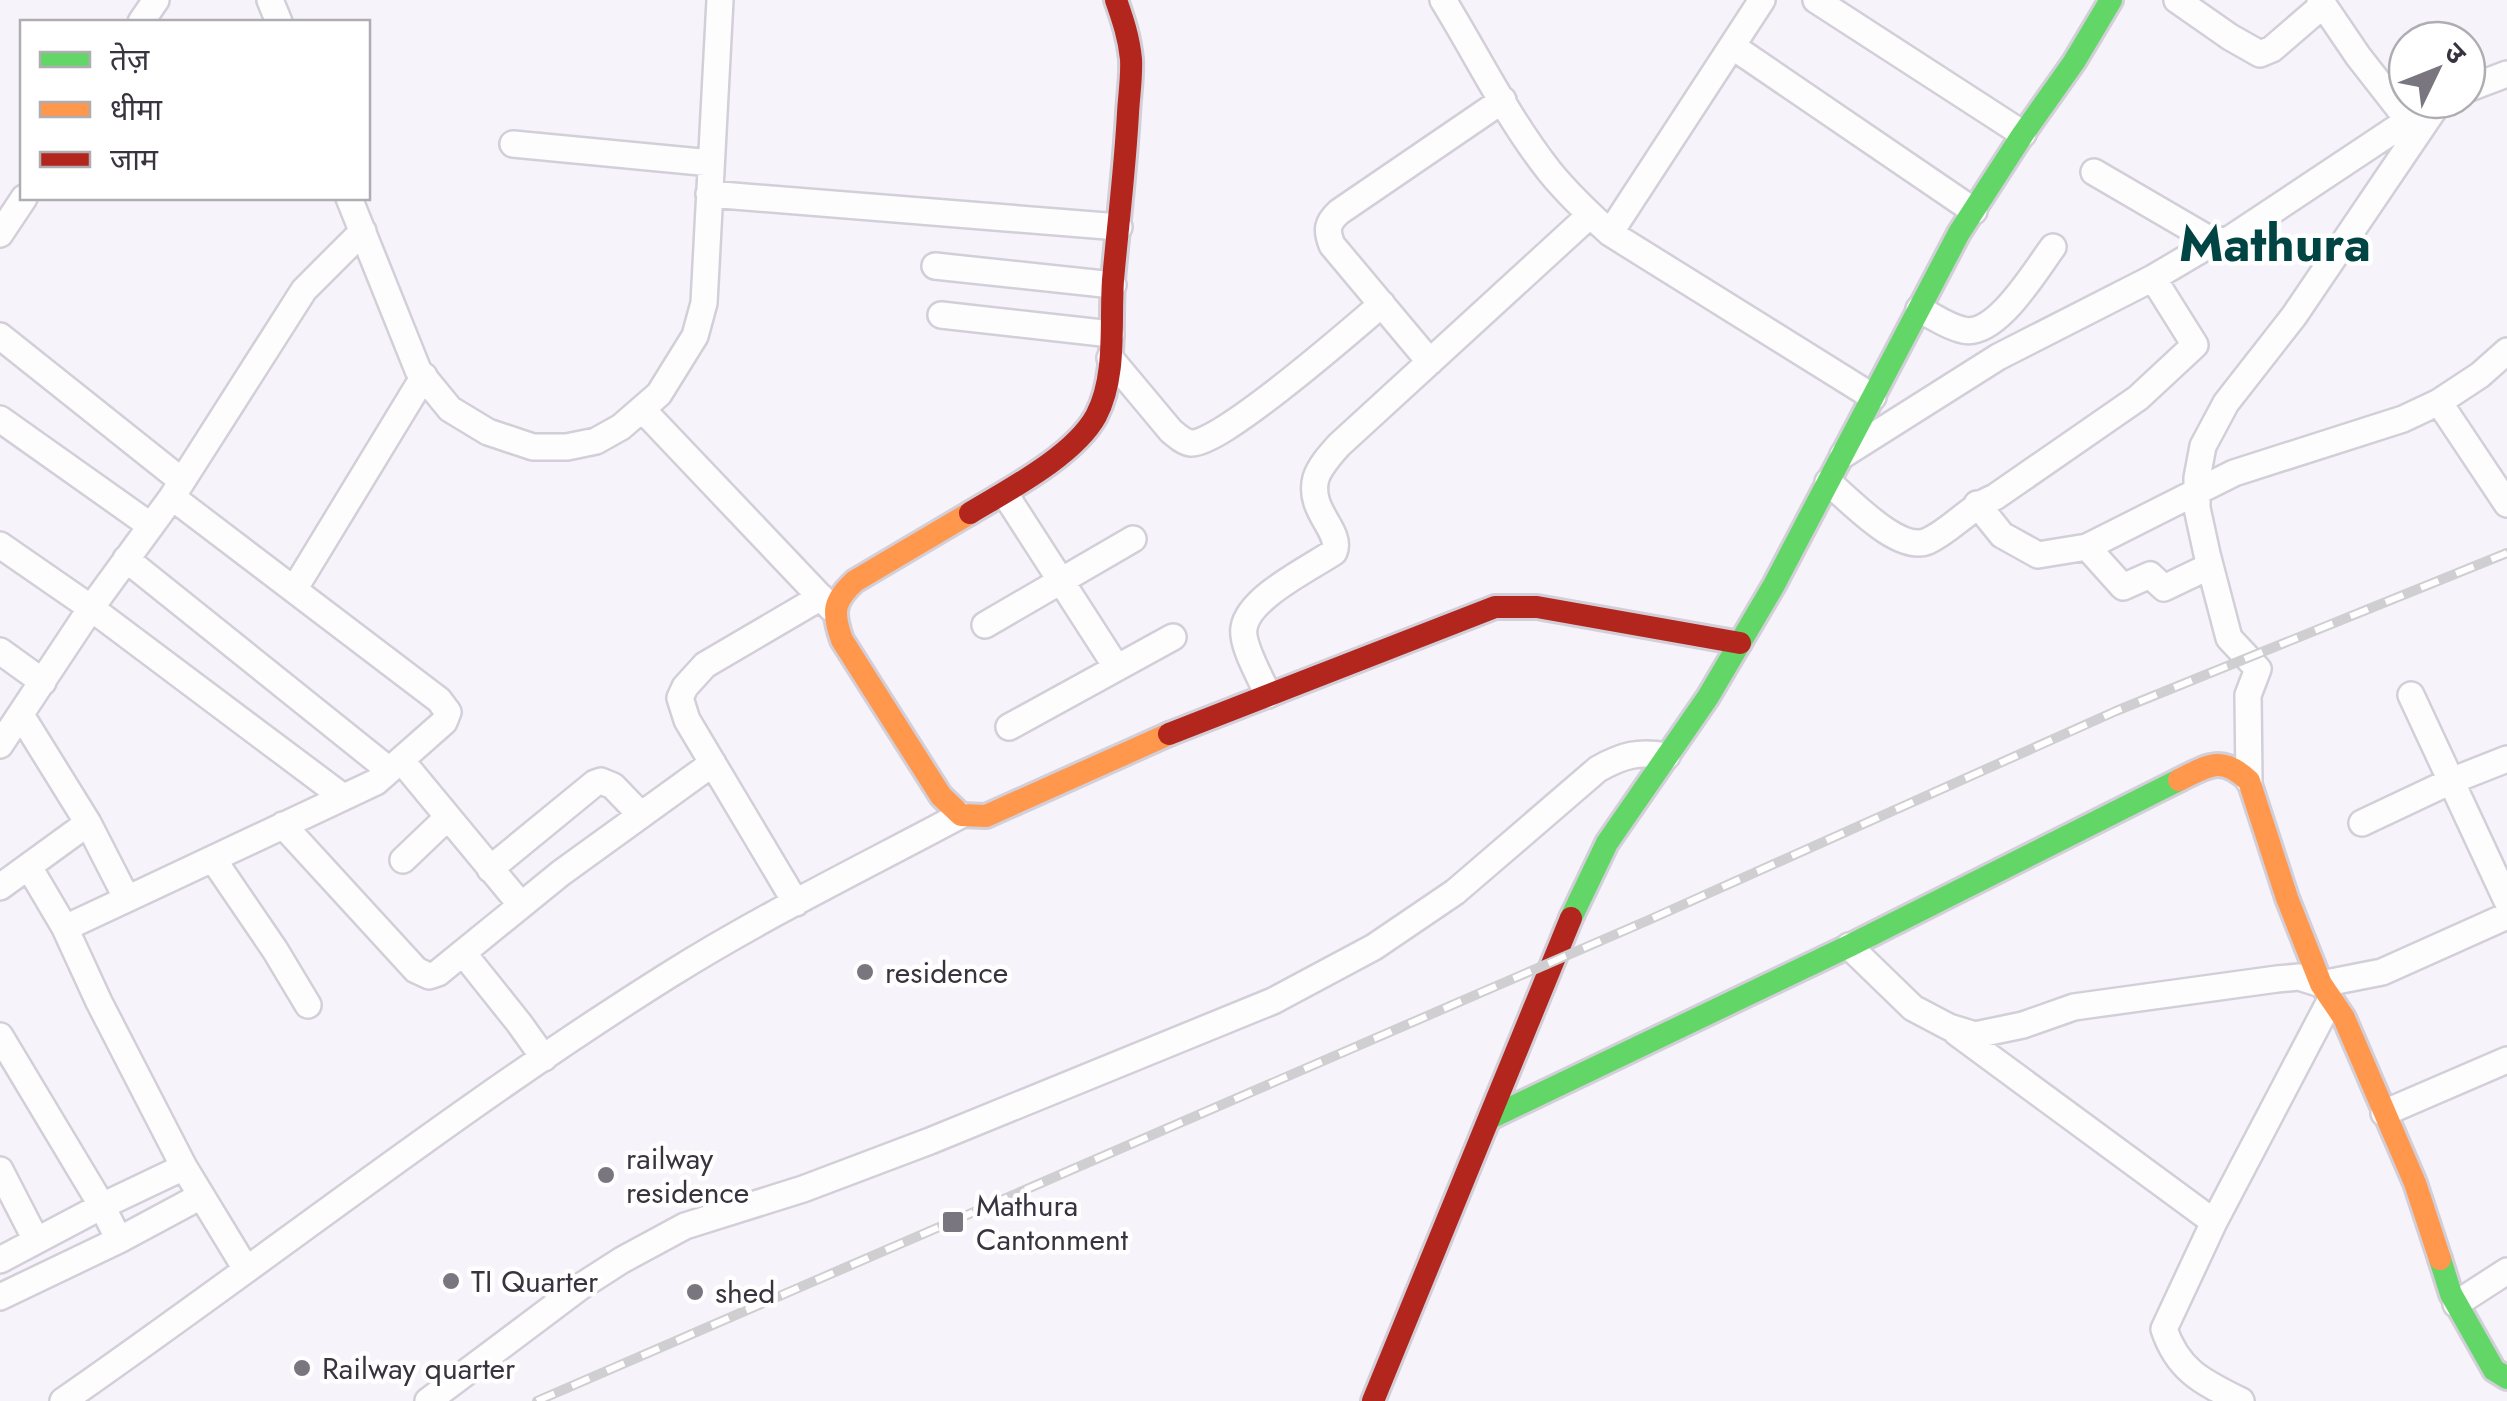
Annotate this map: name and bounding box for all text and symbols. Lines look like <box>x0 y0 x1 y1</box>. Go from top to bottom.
legend <box>20 20 370 200</box>
north arrow <box>2387 20 2487 120</box>
text: उ <box>2434 33 2476 74</box>
text: तेज़ <box>110 38 150 81</box>
text: धीमा <box>110 88 163 131</box>
text: जाम <box>110 138 159 181</box>
district label: Mathura <box>2179 207 2371 280</box>
place label: residence <box>885 951 1008 994</box>
marker: residence <box>854 961 876 983</box>
place label: railway residence <box>626 1137 749 1214</box>
marker: railway residence <box>595 1164 617 1186</box>
place label: Mathura Cantonment <box>976 1184 1129 1261</box>
marker: Mathura Cantonment <box>940 1209 966 1235</box>
place label: TI Quarter <box>471 1260 599 1303</box>
marker: TI Quarter <box>440 1270 462 1292</box>
place label: shed <box>715 1271 775 1314</box>
marker: shed <box>684 1281 706 1303</box>
place label: Railway quarter <box>322 1347 516 1390</box>
marker: Railway quarter <box>291 1357 313 1379</box>

